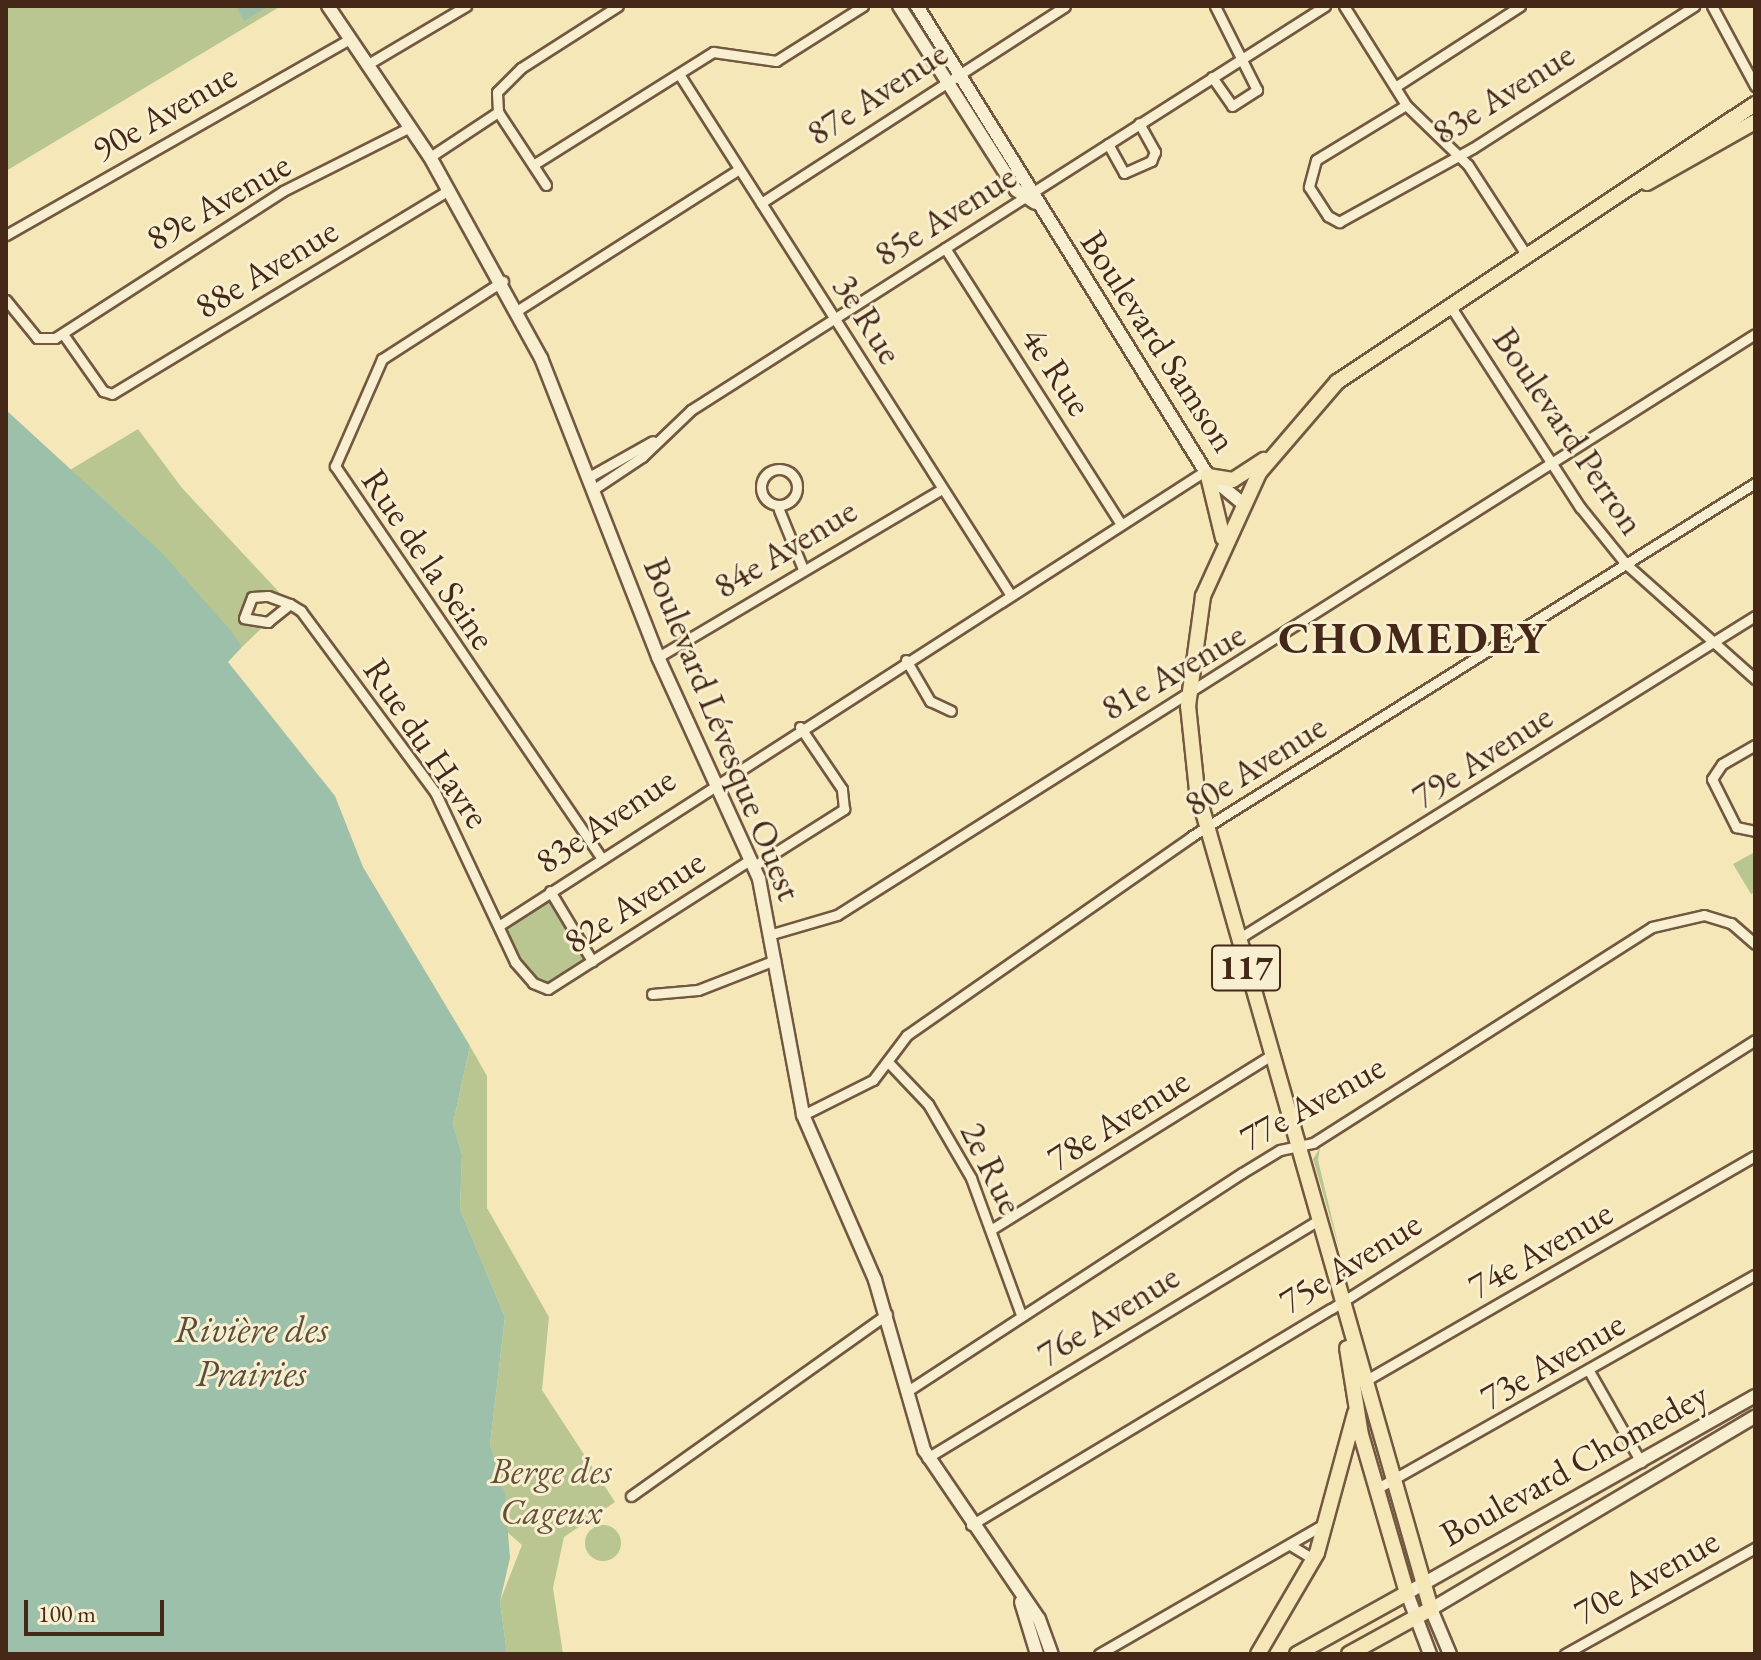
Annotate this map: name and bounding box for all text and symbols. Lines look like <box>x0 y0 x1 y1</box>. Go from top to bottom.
street label: 87e Avenue <box>799 32 955 154</box>
street label: 83e Avenue <box>1424 33 1582 153</box>
street label: 90e Avenue <box>84 54 244 170</box>
street label: 89e Avenue <box>138 143 298 259</box>
street label: 85e Avenue <box>866 155 1024 275</box>
street label: 88e Avenue <box>187 209 345 327</box>
street label: Boulevard Samson <box>1071 222 1247 460</box>
street label: 3e Rue <box>824 266 912 372</box>
street label: 4e Rue <box>1012 318 1102 424</box>
street label: Boulevard Perron <box>1484 319 1654 543</box>
street label: Rue de la Seine <box>353 461 505 657</box>
street label: 84e Avenue <box>706 489 864 607</box>
street label: Boulevard Lévesque Ouest <box>634 551 812 907</box>
district label: CHOMEDEY <box>1278 612 1548 664</box>
street label: 81e Avenue <box>1093 613 1253 729</box>
street label: Rue du Havre <box>355 650 499 836</box>
street label: 79e Avenue <box>1404 695 1560 817</box>
street label: 80e Avenue <box>1176 705 1334 825</box>
street label: 83e Avenue <box>527 758 683 882</box>
street label: 82e Avenue <box>556 840 712 962</box>
road number: 117 <box>1210 938 1282 998</box>
street label: 77e Avenue <box>1232 1045 1392 1159</box>
street label: 78e Avenue <box>1039 1059 1197 1179</box>
street label: 2e Rue <box>951 1115 1033 1221</box>
street label: 74e Avenue <box>1460 1191 1620 1307</box>
street label: 75e Avenue <box>1271 1202 1429 1322</box>
street label: 76e Avenue <box>1029 1255 1187 1375</box>
street label: 73e Avenue <box>1472 1302 1632 1418</box>
water label: Rivière des Prairies <box>174 1306 328 1396</box>
street label: Boulevard Chomedey <box>1433 1373 1715 1555</box>
park label: Berge des Cageux <box>490 1448 612 1533</box>
street label: 70e Avenue <box>1566 1519 1726 1633</box>
scale bar <box>28 1584 168 1634</box>
text: 100 m <box>38 1598 96 1629</box>

